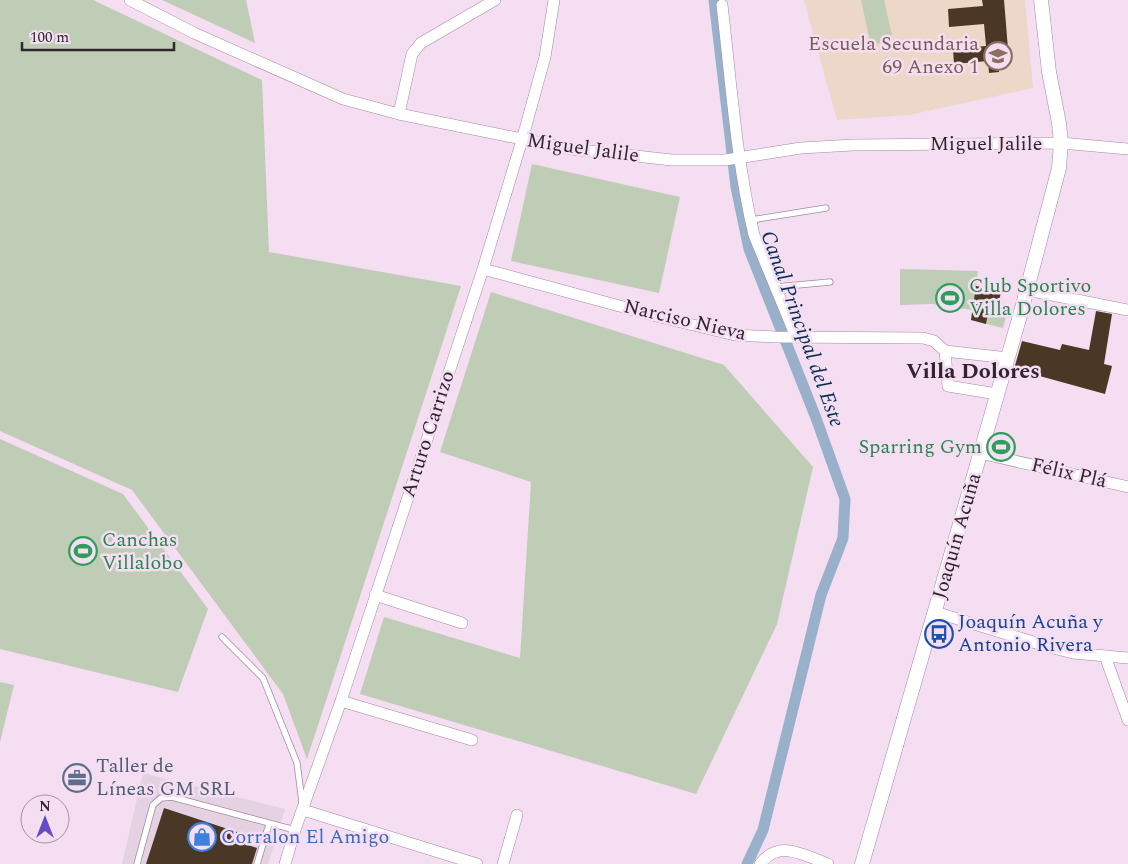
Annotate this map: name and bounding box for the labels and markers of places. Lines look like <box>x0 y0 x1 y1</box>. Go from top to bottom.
place label: Escuela Secundaria 69 Anexo 1 <box>808 29 979 82</box>
school or university icon: Escuela Secundaria 69 Anexo 1 <box>983 41 1013 71</box>
place label: Club Sportivo Villa Dolores <box>969 271 1091 324</box>
sports icon: Club Sportivo Villa Dolores <box>935 283 965 313</box>
place label: Sparring Gym <box>858 432 982 462</box>
sports icon: Sparring Gym <box>986 432 1016 462</box>
place label: Canchas Villalobo <box>102 525 183 578</box>
sports icon: Canchas Villalobo <box>68 536 98 566</box>
place label: Joaquín Acuña y Antonio Rivera <box>958 607 1104 660</box>
bus stop icon: Joaquín Acuña y Antonio Rivera <box>924 619 954 649</box>
place label: Taller de Líneas GM SRL <box>96 751 236 804</box>
office icon: Taller de Líneas GM SRL <box>62 763 92 793</box>
shop icon: Corralon El Amigo <box>187 822 217 852</box>
place label: Corralon El Amigo <box>221 822 389 852</box>

